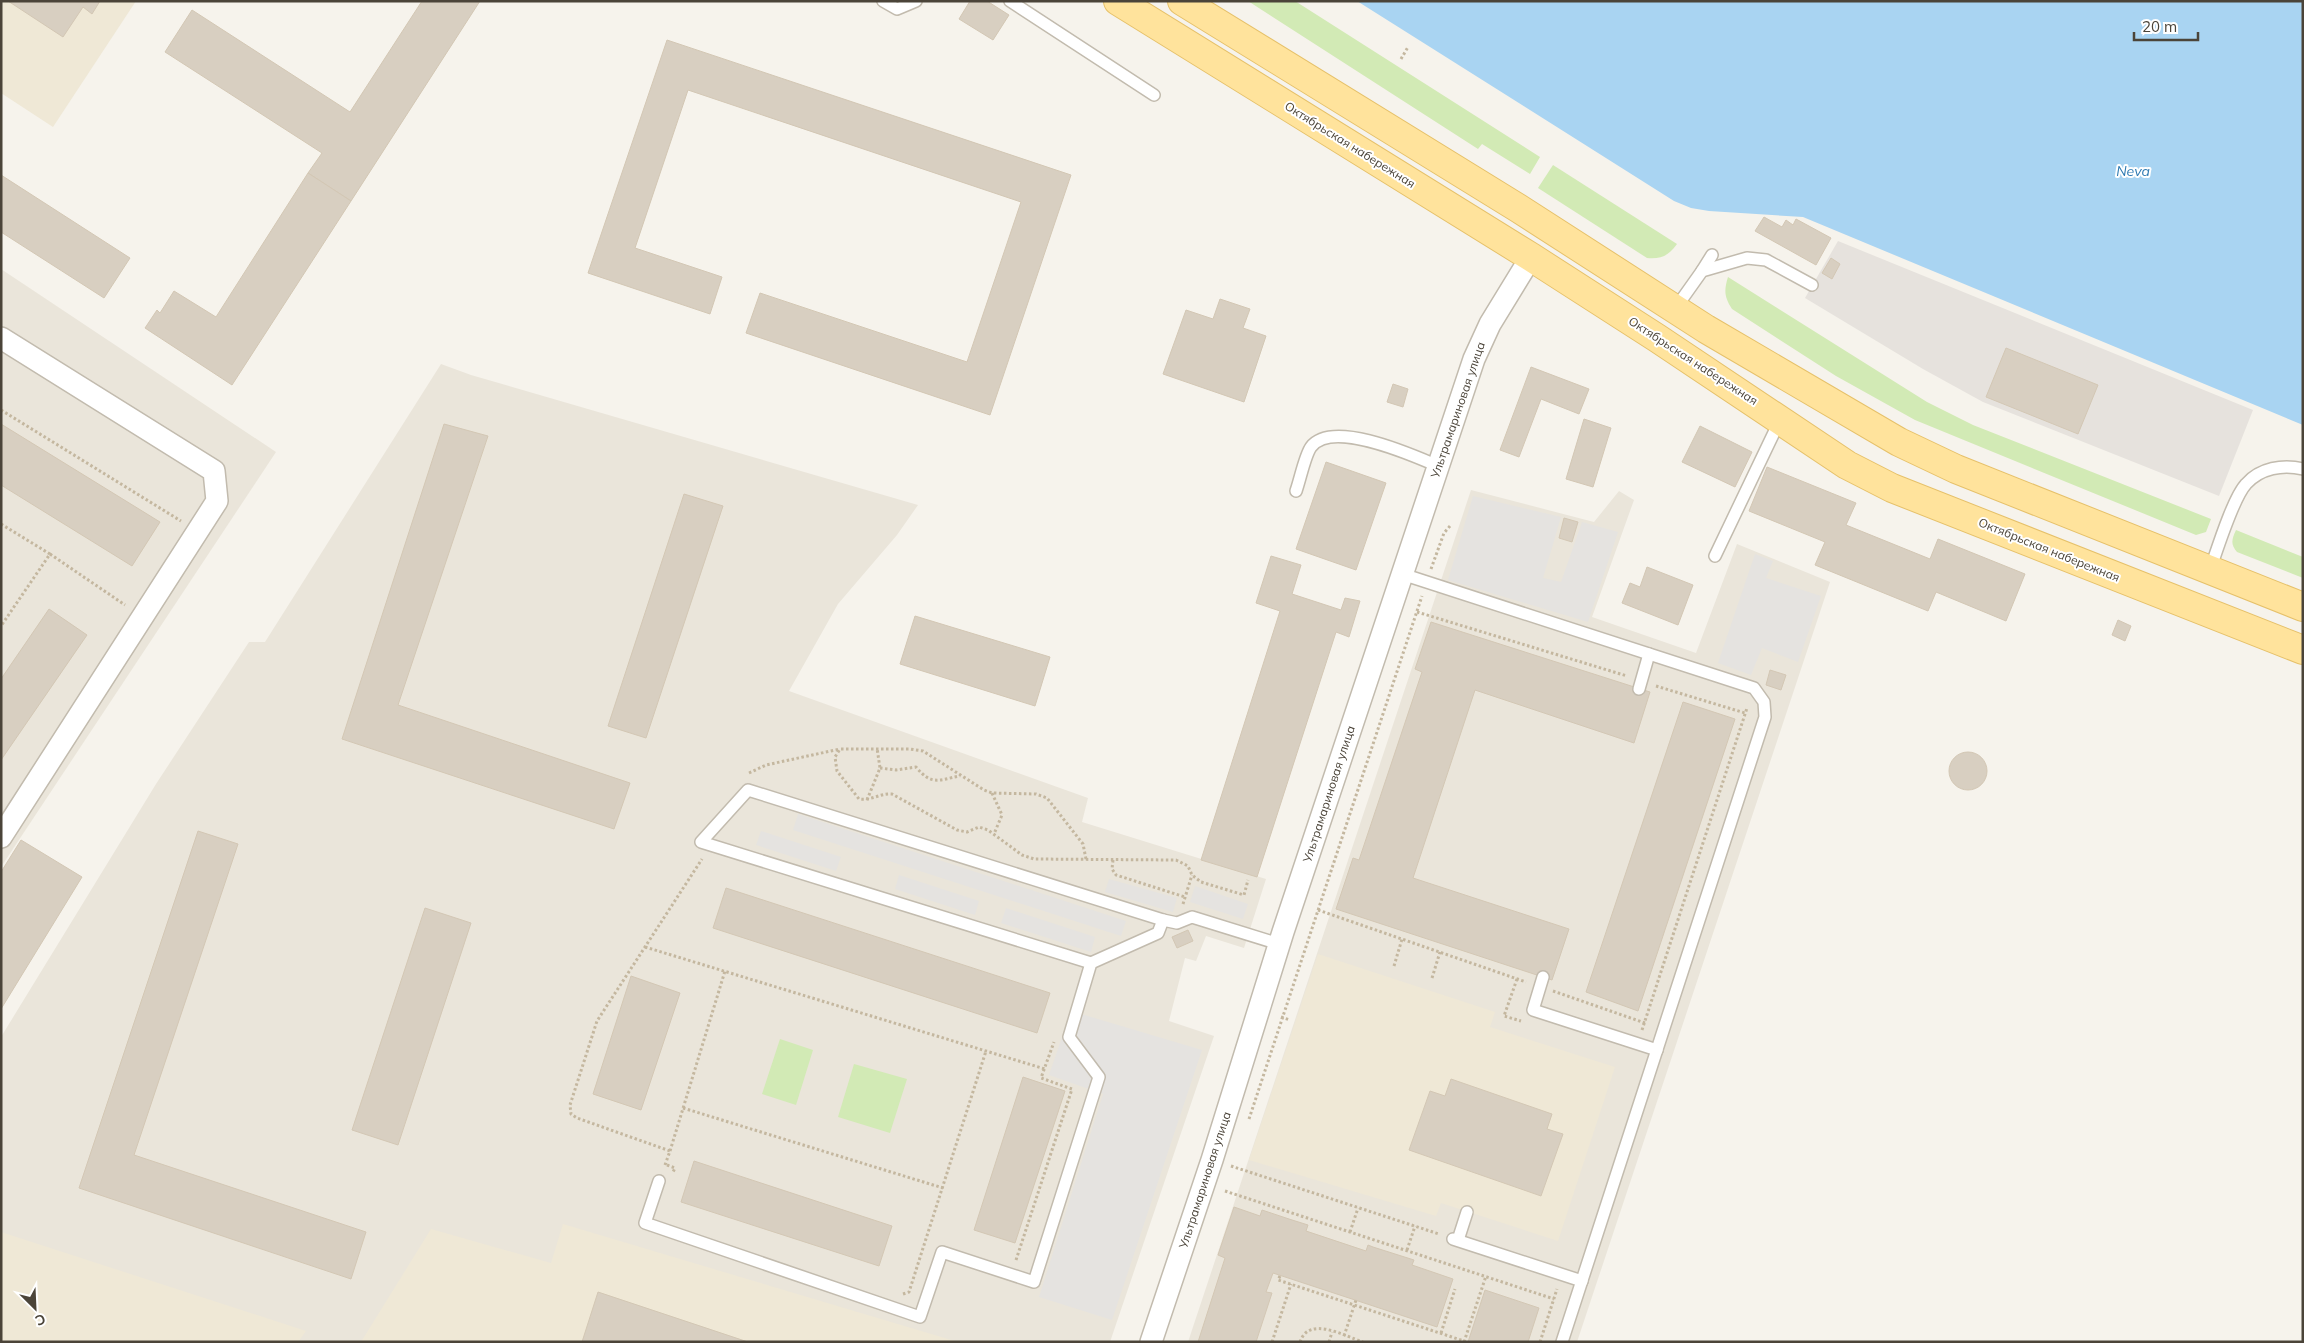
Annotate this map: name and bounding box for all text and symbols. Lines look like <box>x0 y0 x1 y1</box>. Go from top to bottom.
scale bar <box>2134 10 2198 42</box>
text: 20 m <box>2142 17 2177 36</box>
street label: Октябрьская набережная <box>1282 98 1418 191</box>
water label: Neva <box>2116 162 2150 180</box>
street label: Октябрьская набережная <box>1626 313 1761 408</box>
street label: Ультрамариновая улица <box>1427 340 1488 481</box>
street label: Октябрьская набережная <box>1976 514 2122 585</box>
street label: Ультрамариновая улица <box>1299 723 1358 865</box>
street label: Ультрамариновая улица <box>1175 1109 1234 1251</box>
north arrow <box>10 1283 60 1333</box>
text: С <box>32 1310 48 1330</box>

